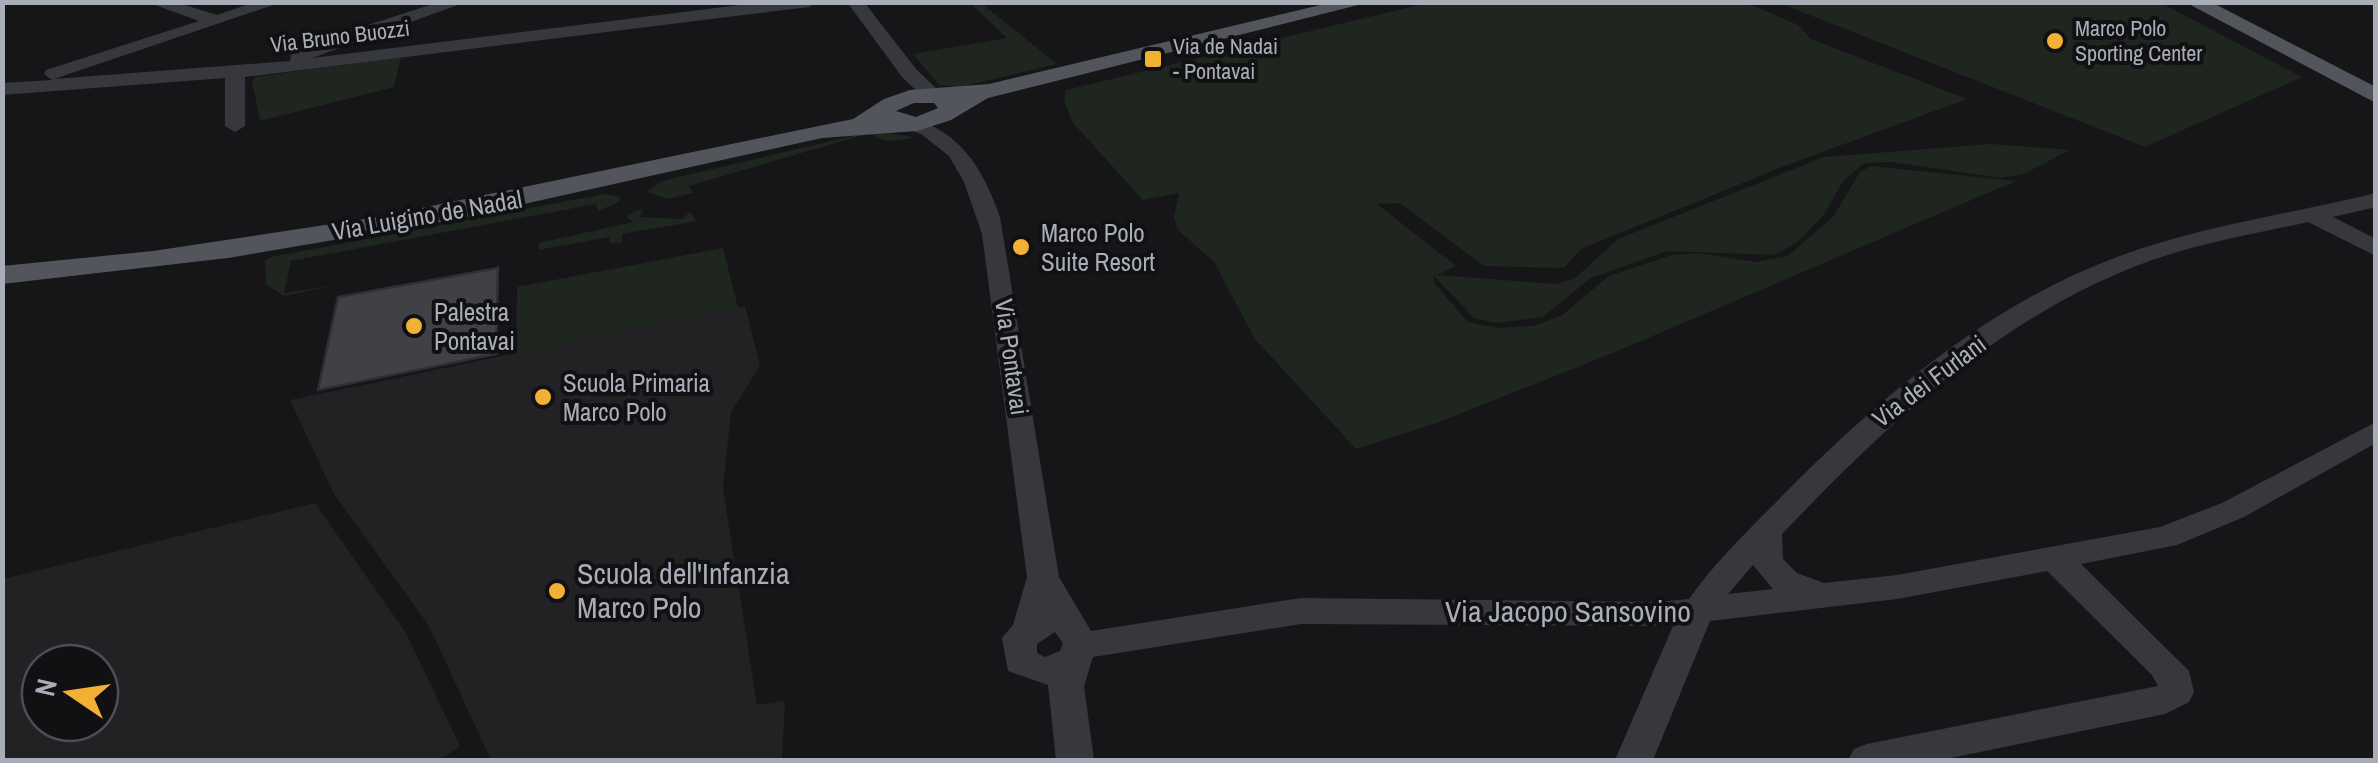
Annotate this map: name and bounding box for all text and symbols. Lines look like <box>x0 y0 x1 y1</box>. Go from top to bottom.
street label: Via Bruno Buozzi <box>269 13 411 59</box>
place label: Marco Polo Sporting Center <box>2075 13 2202 68</box>
marker: Marco Polo Sporting Center <box>2044 30 2066 52</box>
place label: Via de Nadai - Pontavai <box>1173 31 1278 86</box>
marker: Via de Nadai - Pontavai <box>1142 48 1164 70</box>
street label: Via Luigino de Nadal <box>329 182 525 248</box>
place label: Marco Polo Suite Resort <box>1041 216 1155 279</box>
marker: Marco Polo Suite Resort <box>1010 236 1032 258</box>
place label: Palestra Pontavai <box>434 295 515 358</box>
street label: Via Pontavai <box>987 297 1037 417</box>
marker: Palestra Pontavai <box>403 315 425 337</box>
street label: Via dei Furlani <box>1865 327 1993 435</box>
place label: Scuola Primaria Marco Polo <box>563 366 711 429</box>
marker: Scuola Primaria Marco Polo <box>532 386 554 408</box>
place label: Scuola dell'Infanzia Marco Polo <box>577 553 790 627</box>
marker: Scuola dell'Infanzia Marco Polo <box>546 580 568 602</box>
street label: Via Jacopo Sansovino <box>1445 591 1691 631</box>
north arrow <box>20 643 120 743</box>
text: N <box>25 675 66 700</box>

